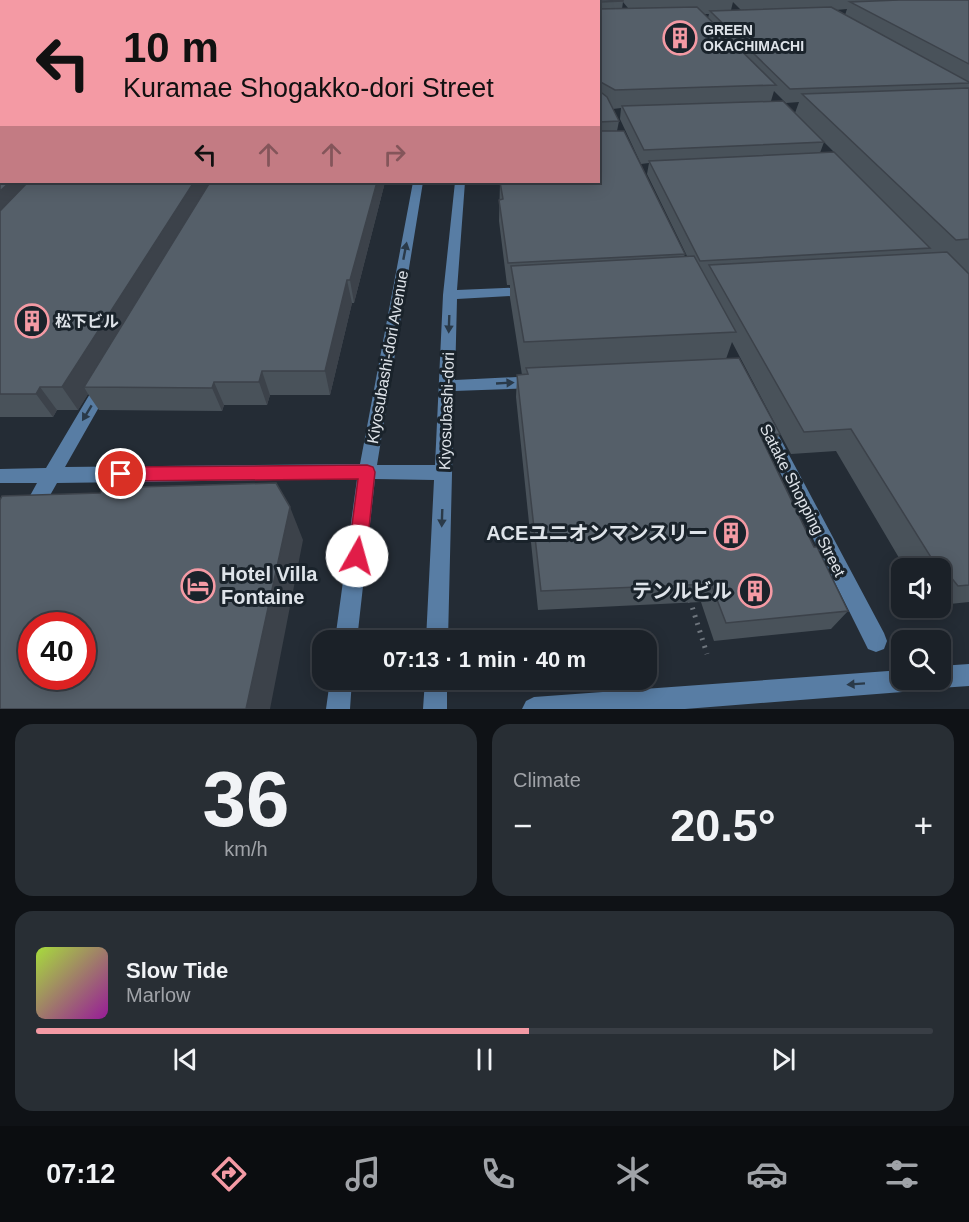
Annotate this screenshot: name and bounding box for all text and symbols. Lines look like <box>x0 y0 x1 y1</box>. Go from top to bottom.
building icon: GREEN OKACHIMACHI <box>662 20 698 56</box>
place label: GREEN OKACHIMACHI <box>703 22 804 54</box>
icon: left <box>24 24 102 102</box>
text: 10 m <box>123 24 219 71</box>
text: Kuramae Shogakko-dori Street <box>123 73 494 103</box>
icon: left <box>189 138 222 171</box>
icon: ahead <box>252 138 285 171</box>
icon: ahead <box>315 138 348 171</box>
icon: right <box>378 138 411 171</box>
one-way arrow <box>401 241 410 260</box>
street label: Kiyosubashi-dori Avenue <box>364 269 411 445</box>
building icon: 松下ビル <box>14 303 50 339</box>
place label: 松下ビル <box>55 313 119 330</box>
one-way arrow <box>444 314 453 333</box>
street label: Kiyosubashi-dori <box>436 352 457 470</box>
one-way arrow <box>495 379 514 388</box>
one-way arrow <box>81 405 92 421</box>
street label: Satake Shopping Street <box>757 421 849 580</box>
pin <box>95 448 146 499</box>
icon: arrive <box>104 457 137 490</box>
one-way arrow <box>437 509 446 528</box>
building icon: ACEユニオンマンスリー <box>713 515 749 551</box>
place label: ACEユニオンマンスリー <box>486 522 708 544</box>
position arrow <box>325 524 389 588</box>
map controls <box>891 558 951 690</box>
button: sound <box>891 558 951 618</box>
place label: Hotel Villa Fontaine <box>221 563 318 608</box>
hotel icon: Hotel Villa Fontaine <box>180 568 216 604</box>
building icon: テンルビル <box>737 573 773 609</box>
place label: テンルビル <box>632 580 732 602</box>
speed limit sign: 40 <box>18 612 96 690</box>
button: search <box>891 630 951 690</box>
text: 07:13 · 1 min · 40 m <box>383 647 586 672</box>
one-way arrow <box>847 679 866 689</box>
text: 36 <box>203 755 289 843</box>
text: Climate <box>513 769 581 791</box>
text: 20.5° <box>670 800 776 851</box>
text: − <box>513 807 532 844</box>
text: + <box>914 807 933 844</box>
text: km/h <box>224 838 268 860</box>
text: Slow Tide <box>126 958 228 983</box>
text: Marlow <box>126 984 190 1006</box>
icon: previous <box>169 1043 202 1076</box>
icon: pause <box>468 1043 501 1076</box>
icon: next <box>767 1043 800 1076</box>
icon: directions <box>208 1153 250 1195</box>
icon: music <box>342 1153 384 1195</box>
icon: phone <box>477 1153 519 1195</box>
icon: climate <box>612 1153 654 1195</box>
icon: car <box>746 1153 788 1195</box>
icon: filters <box>881 1153 923 1195</box>
text: 07:12 <box>46 1159 115 1189</box>

